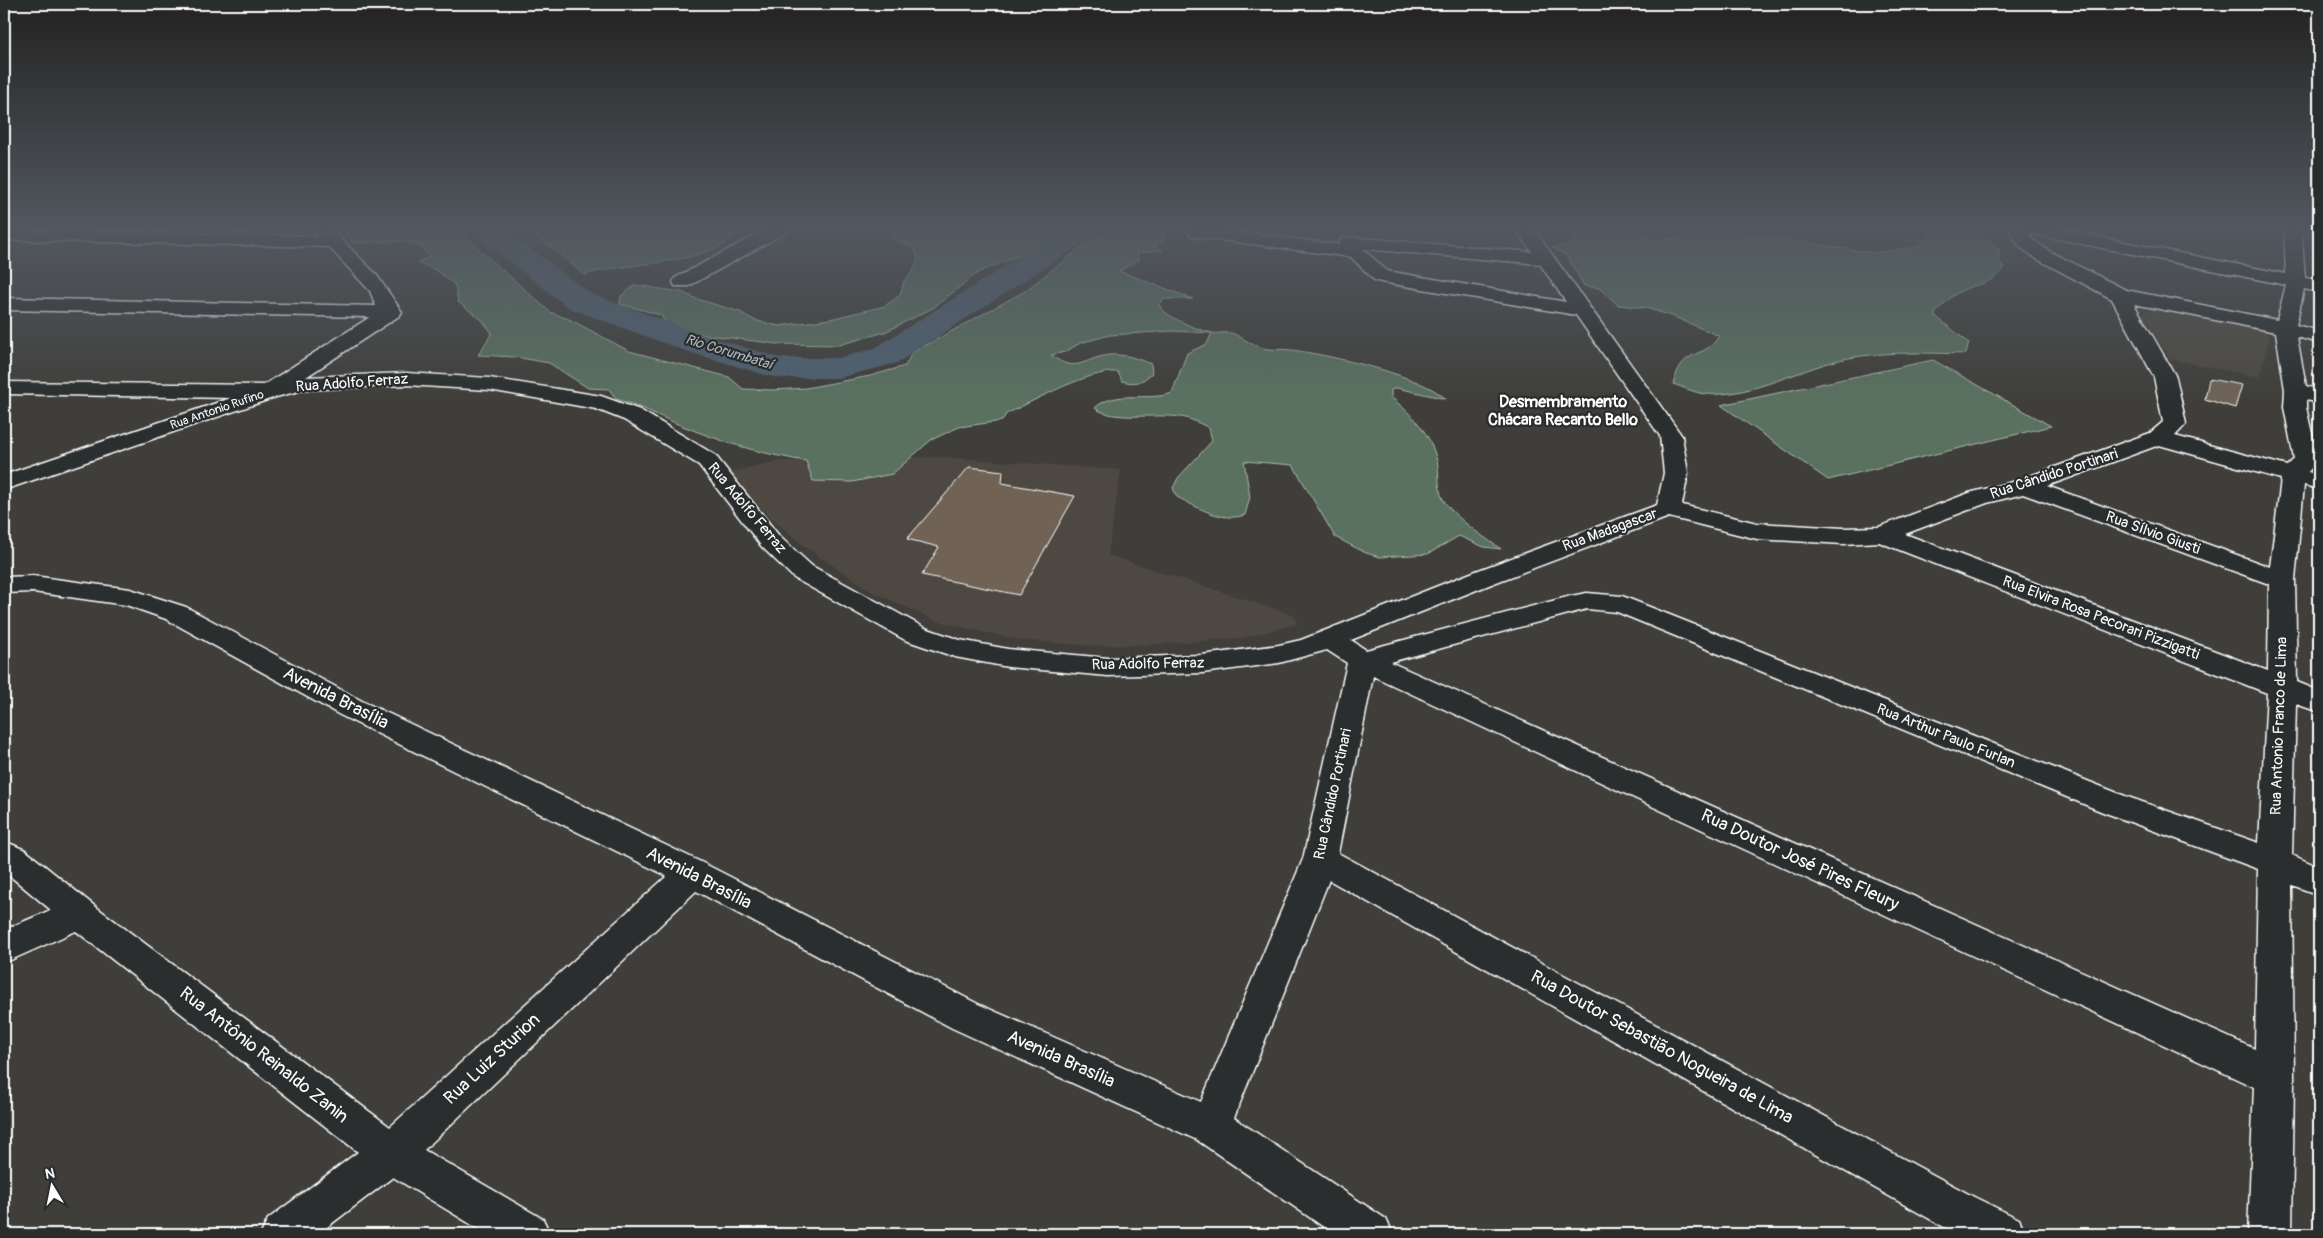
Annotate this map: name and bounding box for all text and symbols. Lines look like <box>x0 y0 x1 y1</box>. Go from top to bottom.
water label: Rio Corumbataí <box>683 331 778 374</box>
street label: Rua Adolfo Ferraz <box>295 370 409 396</box>
street label: Rua Antonio Rufino <box>168 387 266 433</box>
district label: Desmembramento Chácara Recanto Bello <box>1488 392 1638 430</box>
street label: Rua Cândido Portinari <box>1988 444 2121 504</box>
street label: Rua Adolfo Ferraz <box>703 459 791 557</box>
street label: Rua Madagascar <box>1560 504 1661 556</box>
street label: Rua Sílvio Giusti <box>2103 507 2203 559</box>
street label: Rua Elvira Rosa Pecorari Pizzigatti <box>2000 572 2203 665</box>
street label: Rua Antonio Franco de Lima <box>2266 636 2292 816</box>
street label: Rua Adolfo Ferraz <box>1091 654 1205 674</box>
street label: Avenida Brasília <box>279 662 393 734</box>
street label: Rua Arthur Paulo Furlan <box>1874 699 2018 773</box>
street label: Rua Cândido Portinari <box>1310 727 1356 861</box>
street label: Rua Doutor José Pires Fleury <box>1697 804 1903 916</box>
street label: Avenida Brasília <box>642 842 756 914</box>
street label: Rua Doutor Sebastião Nogueira de Lima <box>1527 965 1797 1129</box>
street label: Rua Antônio Reinaldo Zanin <box>175 982 353 1128</box>
street label: Rua Luiz Sturion <box>439 1008 545 1110</box>
street label: Avenida Brasília <box>1004 1025 1118 1093</box>
north arrow <box>28 1160 78 1210</box>
text: N <box>44 1164 56 1183</box>

